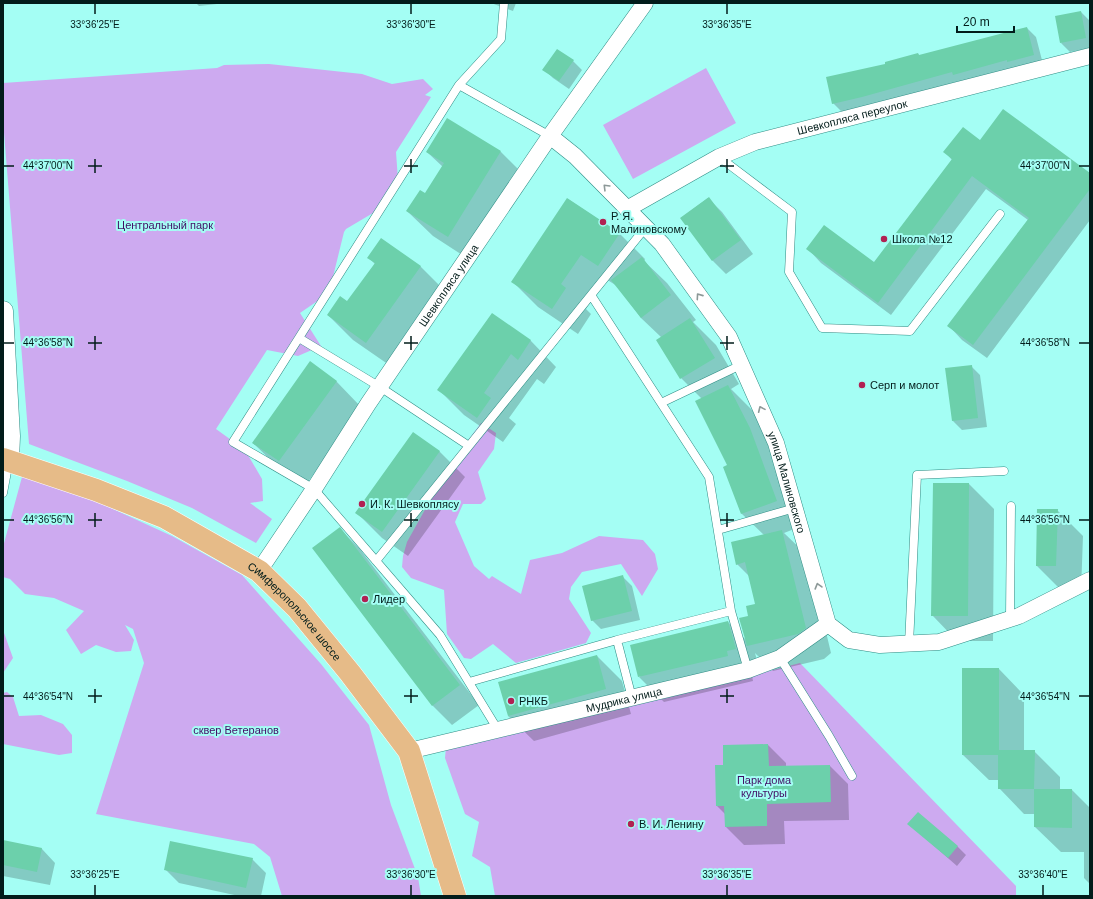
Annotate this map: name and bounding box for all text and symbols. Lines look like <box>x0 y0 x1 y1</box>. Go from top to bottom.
scale bar <box>957 8 1014 34</box>
text: 20 m <box>963 15 990 29</box>
text: 33°36'25"E <box>70 19 120 30</box>
text: 33°36'30"E <box>386 19 436 30</box>
text: 33°36'35"E <box>702 19 752 30</box>
street label: Шевкопляса переулок <box>796 97 909 137</box>
text: 44°37'00"N <box>23 160 73 171</box>
text: 44°37'00"N <box>1020 160 1070 171</box>
one-way arrow <box>603 184 610 192</box>
place label: Р. Я. Малиновскому <box>611 210 687 235</box>
marker: Р. Я. Малиновскому <box>598 217 608 227</box>
park label: Центральный парк <box>117 219 213 231</box>
place label: Школа №12 <box>892 233 953 245</box>
marker: Школа №12 <box>879 234 889 244</box>
street label: Шевкопляса улица <box>417 241 481 329</box>
one-way arrow <box>697 293 704 300</box>
text: 44°36'58"N <box>23 337 73 348</box>
text: 44°36'58"N <box>1020 337 1070 348</box>
place label: Серп и молот <box>870 379 939 391</box>
marker: Серп и молот <box>857 380 867 390</box>
one-way arrow <box>758 406 766 414</box>
street label: улица Малиновского <box>766 429 808 535</box>
place label: И. К. Шевкоплясу <box>370 498 459 510</box>
marker: И. К. Шевкоплясу <box>357 499 367 509</box>
text: 44°36'56"N <box>23 514 73 525</box>
text: 44°36'56"N <box>1020 514 1070 525</box>
street label: Симферопольское шоссе <box>246 560 343 663</box>
one-way arrow <box>814 583 823 590</box>
place label: Лидер <box>373 593 405 605</box>
marker: Лидер <box>360 594 370 604</box>
street label: Мудрика улица <box>585 685 664 715</box>
text: 44°36'54"N <box>23 691 73 702</box>
text: 44°36'54"N <box>1020 691 1070 702</box>
place label: РНКБ <box>519 695 548 707</box>
marker: РНКБ <box>506 696 516 706</box>
park label: сквер Ветеранов <box>193 724 279 736</box>
park label: Парк дома культуры <box>737 774 792 799</box>
place label: В. И. Ленину <box>639 818 704 830</box>
marker: В. И. Ленину <box>626 819 636 829</box>
text: 33°36'25"E <box>70 869 120 880</box>
text: 33°36'30"E <box>386 869 436 880</box>
text: 33°36'35"E <box>702 869 752 880</box>
text: 33°36'40"E <box>1018 869 1068 880</box>

